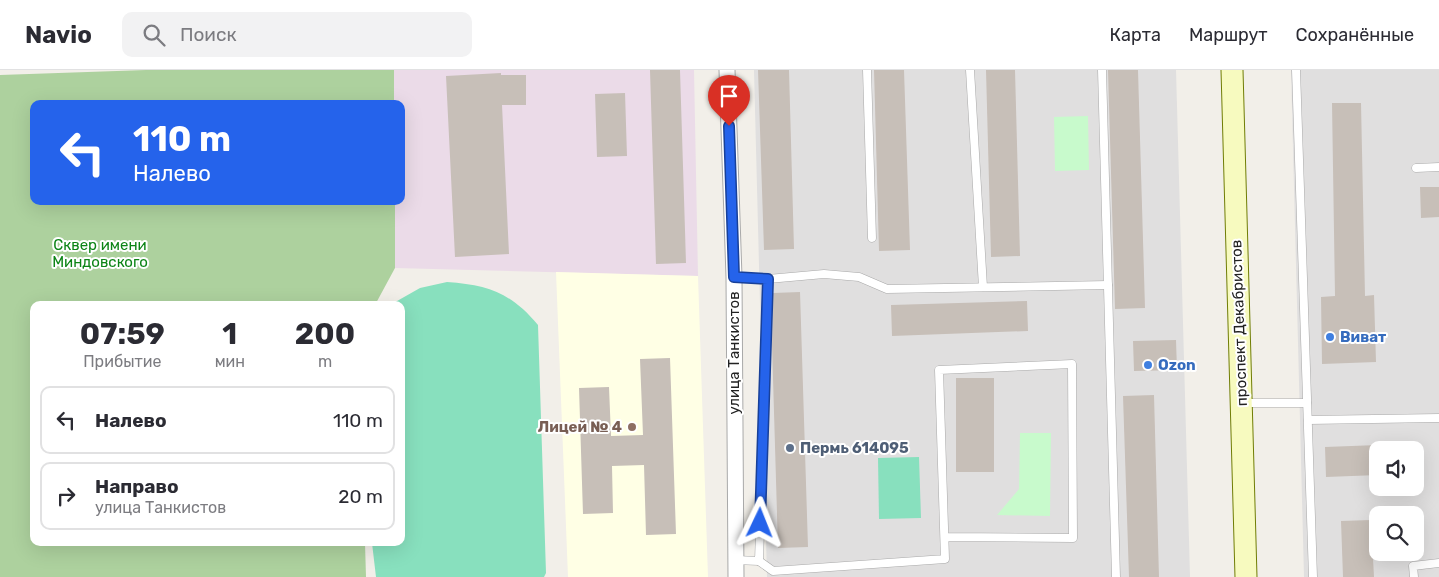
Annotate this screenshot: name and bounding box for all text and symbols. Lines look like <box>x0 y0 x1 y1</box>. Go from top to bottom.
search box <box>122 12 472 57</box>
text: Navio <box>25 21 92 49</box>
icon: search <box>140 21 168 49</box>
text: Поиск <box>180 23 237 46</box>
text: Карта <box>1110 24 1161 46</box>
text: Маршрут <box>1189 24 1268 46</box>
text: Сохранённые <box>1296 24 1414 46</box>
pin <box>708 75 750 126</box>
icon: arrive <box>715 82 743 110</box>
text: 110 m <box>133 118 231 160</box>
icon: left <box>50 120 115 185</box>
text: Налево <box>133 160 211 187</box>
park label: Сквер имени Миндовского <box>52 236 148 271</box>
street label: проспект Декабристов <box>1227 239 1251 407</box>
street label: улица Танкистов <box>725 291 743 415</box>
text: 07:59 <box>80 316 165 352</box>
text: 1 <box>222 316 237 352</box>
text: 200 <box>295 316 355 352</box>
place label: Виват <box>1340 328 1387 346</box>
marker: Виват <box>1324 331 1336 343</box>
text: Прибытие <box>83 352 161 371</box>
text: мин <box>215 352 245 371</box>
text: m <box>318 352 332 371</box>
place label: Ozon <box>1158 356 1196 374</box>
marker: Ozon <box>1142 359 1154 371</box>
icon: left <box>52 406 80 434</box>
text: Налево <box>95 409 167 432</box>
text: 110 m <box>333 409 383 432</box>
place label: Лицей № 4 <box>538 418 622 436</box>
marker: Лицей № 4 <box>626 421 638 433</box>
place label: Пермь 614095 <box>800 439 909 457</box>
map controls <box>1369 441 1424 561</box>
button: sound <box>1369 441 1424 496</box>
marker: Пермь 614095 <box>784 442 796 454</box>
text: Направо <box>95 475 179 498</box>
icon: right <box>52 482 80 510</box>
text: 20 m <box>338 485 383 508</box>
position arrow <box>733 496 785 548</box>
text: улица Танкистов <box>95 498 226 517</box>
button: search <box>1369 506 1424 561</box>

